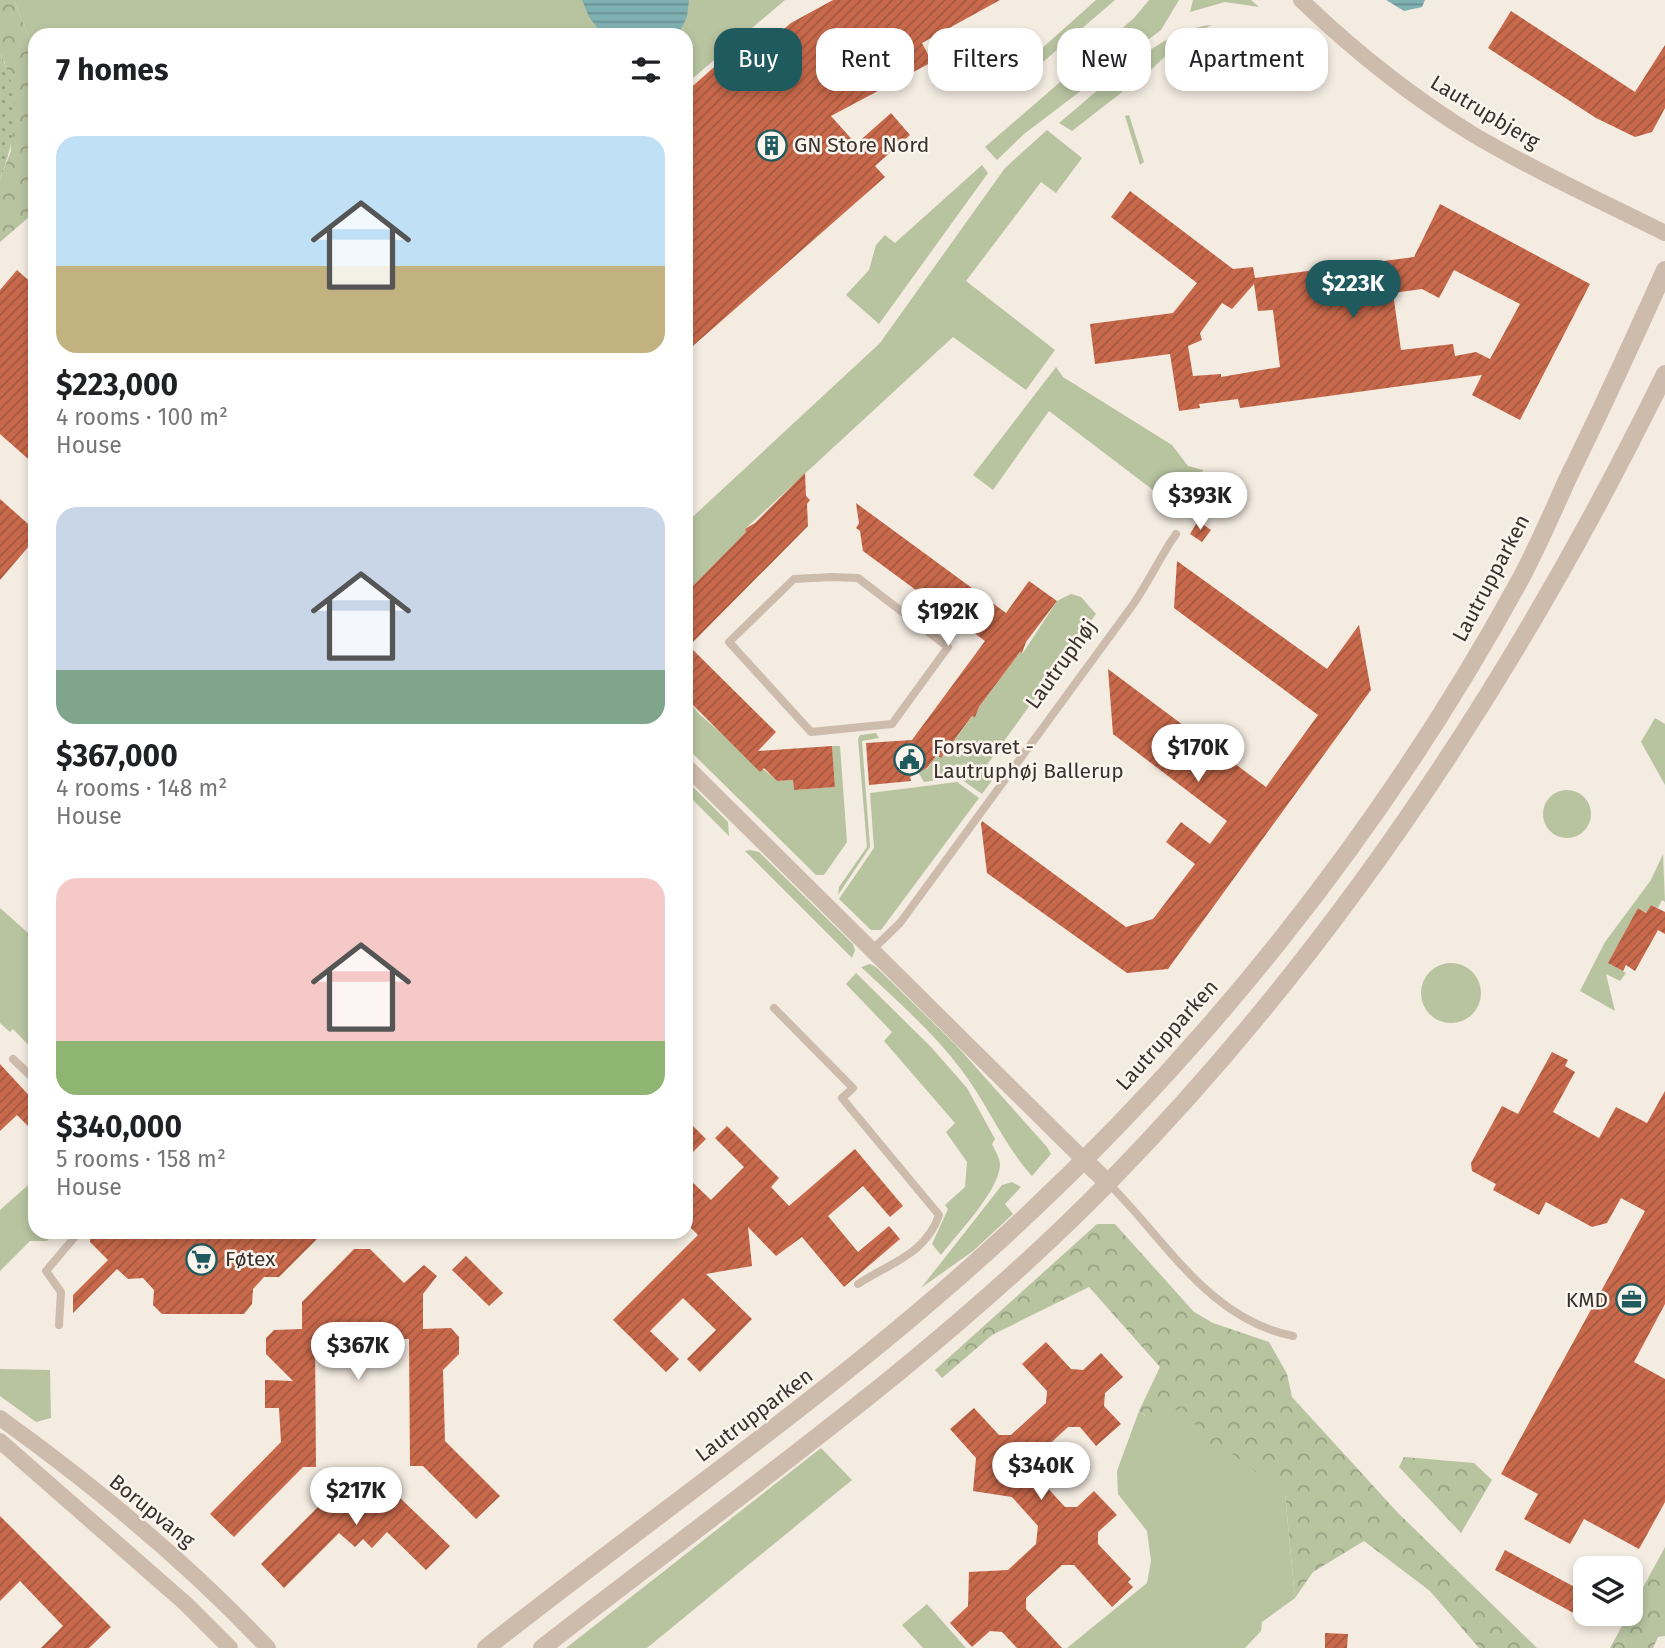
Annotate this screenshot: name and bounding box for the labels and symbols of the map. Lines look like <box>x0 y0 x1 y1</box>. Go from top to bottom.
street label: Lautrupbjerg <box>1426 69 1544 155</box>
building icon: GN Store Nord <box>754 128 788 162</box>
place label: GN Store Nord <box>794 132 929 158</box>
pin: $223K <box>1304 260 1402 320</box>
pin: $393K <box>1151 472 1249 532</box>
street label: Lautrupparken <box>1447 510 1535 646</box>
pin: $192K <box>899 588 997 648</box>
street label: Lautruphøj <box>1020 614 1102 714</box>
pin: $170K <box>1149 724 1247 784</box>
place label: Forsvaret - Lautruphøj Ballerup <box>933 734 1124 784</box>
public building icon: Forsvaret - Lautruphøj Ballerup <box>893 742 927 776</box>
street label: Lautrupparken <box>1110 974 1224 1096</box>
supermarket icon: Føtex <box>185 1242 219 1276</box>
place label: Føtex <box>225 1246 276 1272</box>
office icon: KMD <box>1614 1283 1648 1317</box>
place label: KMD <box>1566 1287 1608 1313</box>
pin: $367K <box>309 1322 407 1382</box>
street label: Lautrupparken <box>690 1362 818 1468</box>
pin: $340K <box>992 1442 1090 1502</box>
pin: $217K <box>307 1468 405 1527</box>
street label: Borupvang <box>104 1469 200 1553</box>

